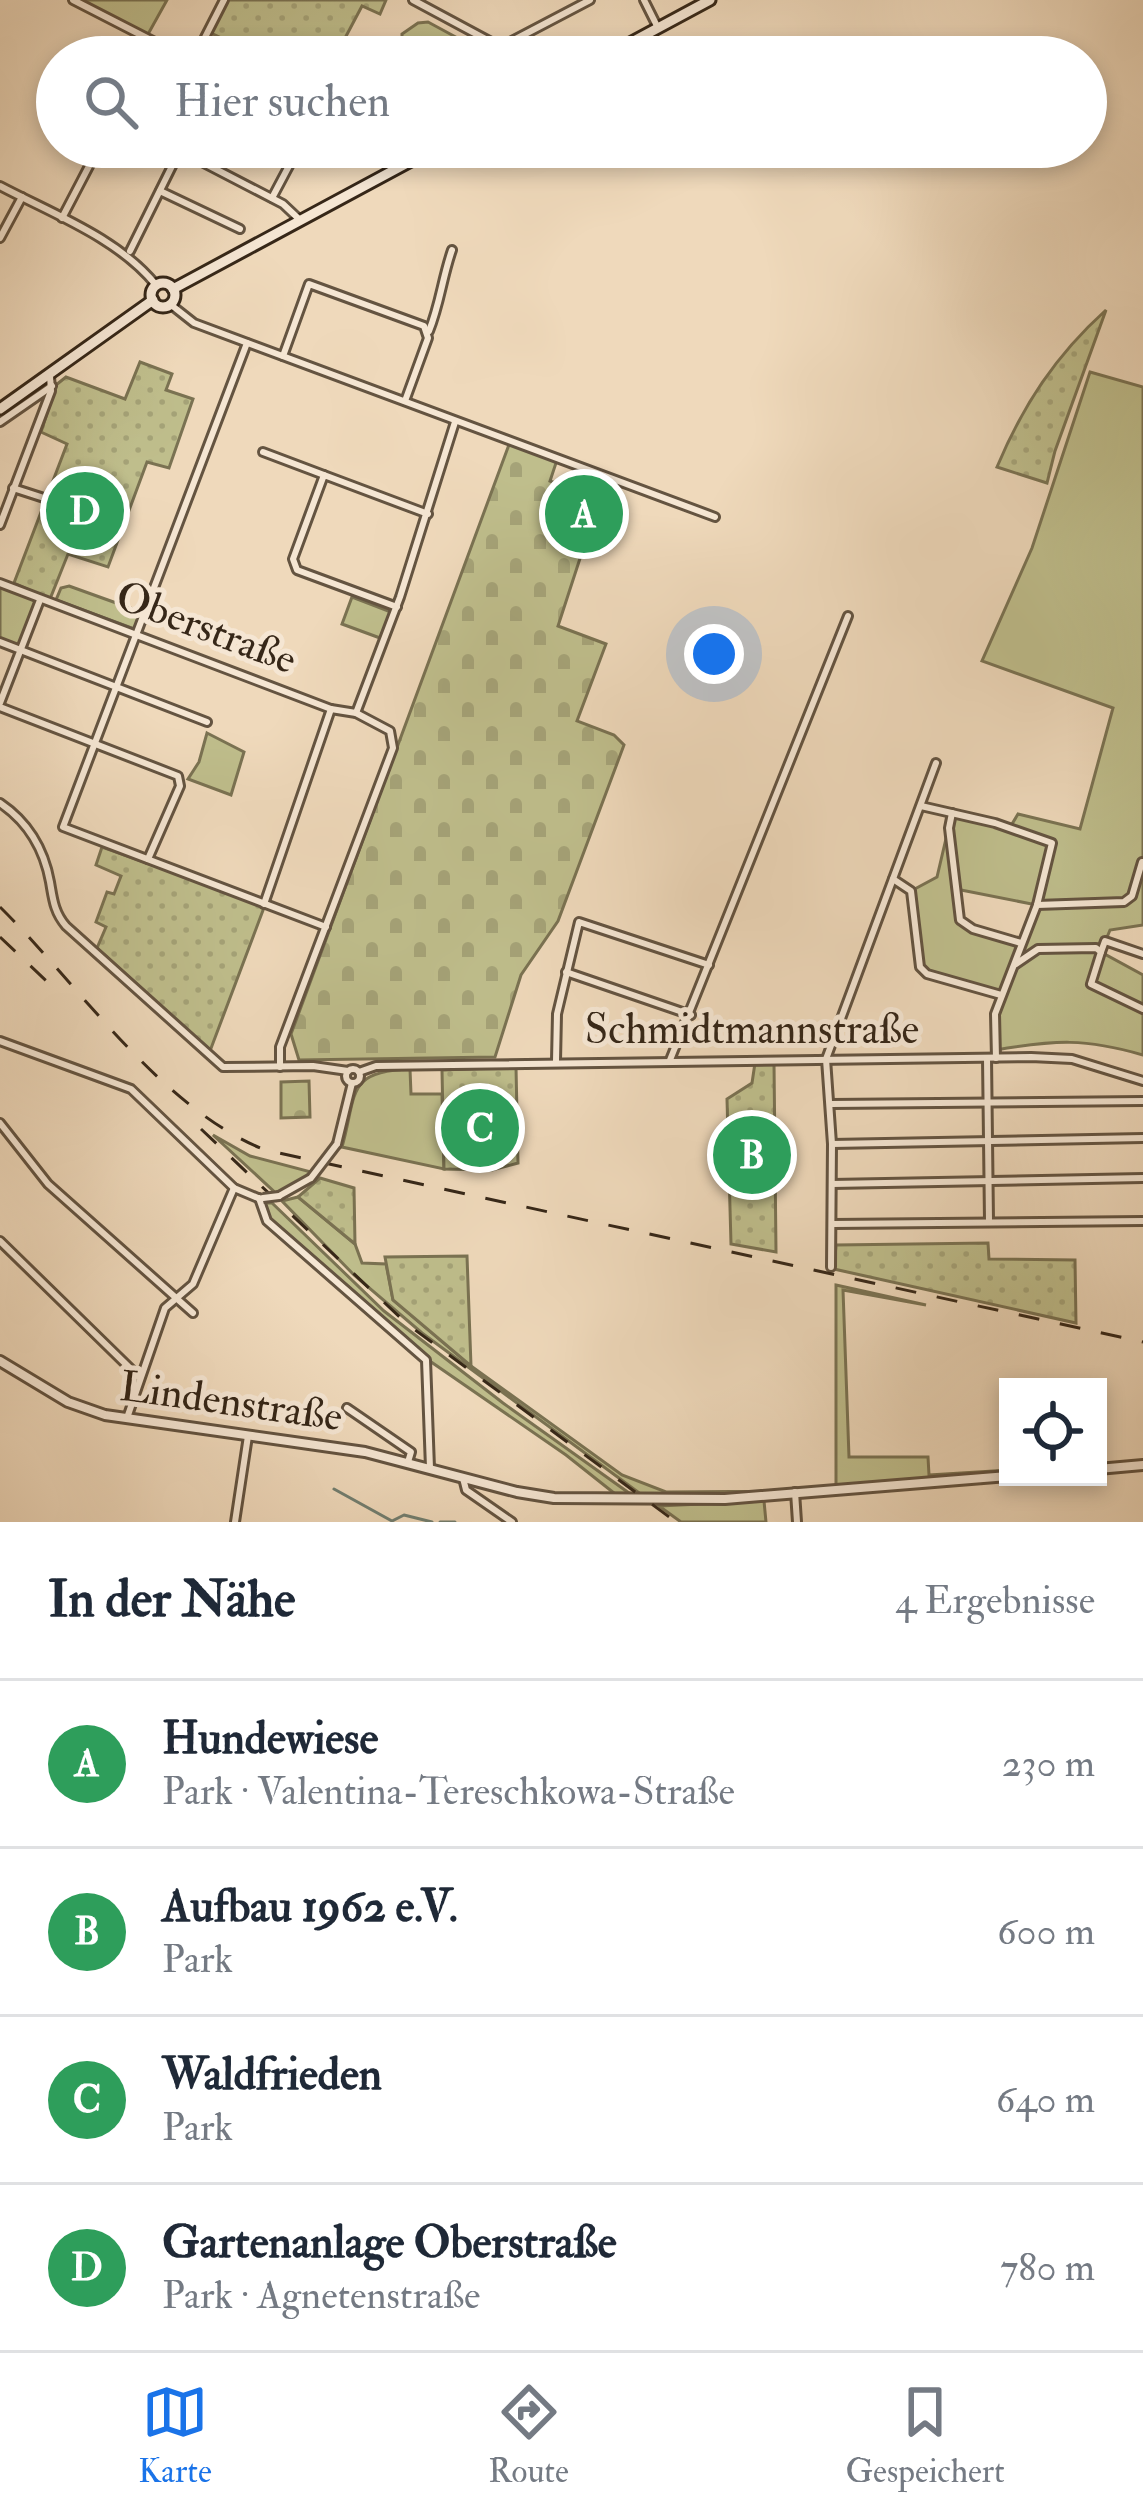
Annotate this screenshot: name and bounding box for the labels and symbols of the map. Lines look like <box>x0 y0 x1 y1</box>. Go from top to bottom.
pin: D <box>46 466 124 556</box>
pin: A <box>545 469 623 559</box>
street label: Oberstraße <box>108 570 304 686</box>
your location <box>684 624 744 684</box>
street label: Schmidtmannstraße <box>585 1004 919 1056</box>
pin: C <box>441 1083 519 1173</box>
pin: B <box>713 1110 791 1200</box>
street label: Lindenstraße <box>116 1361 346 1443</box>

